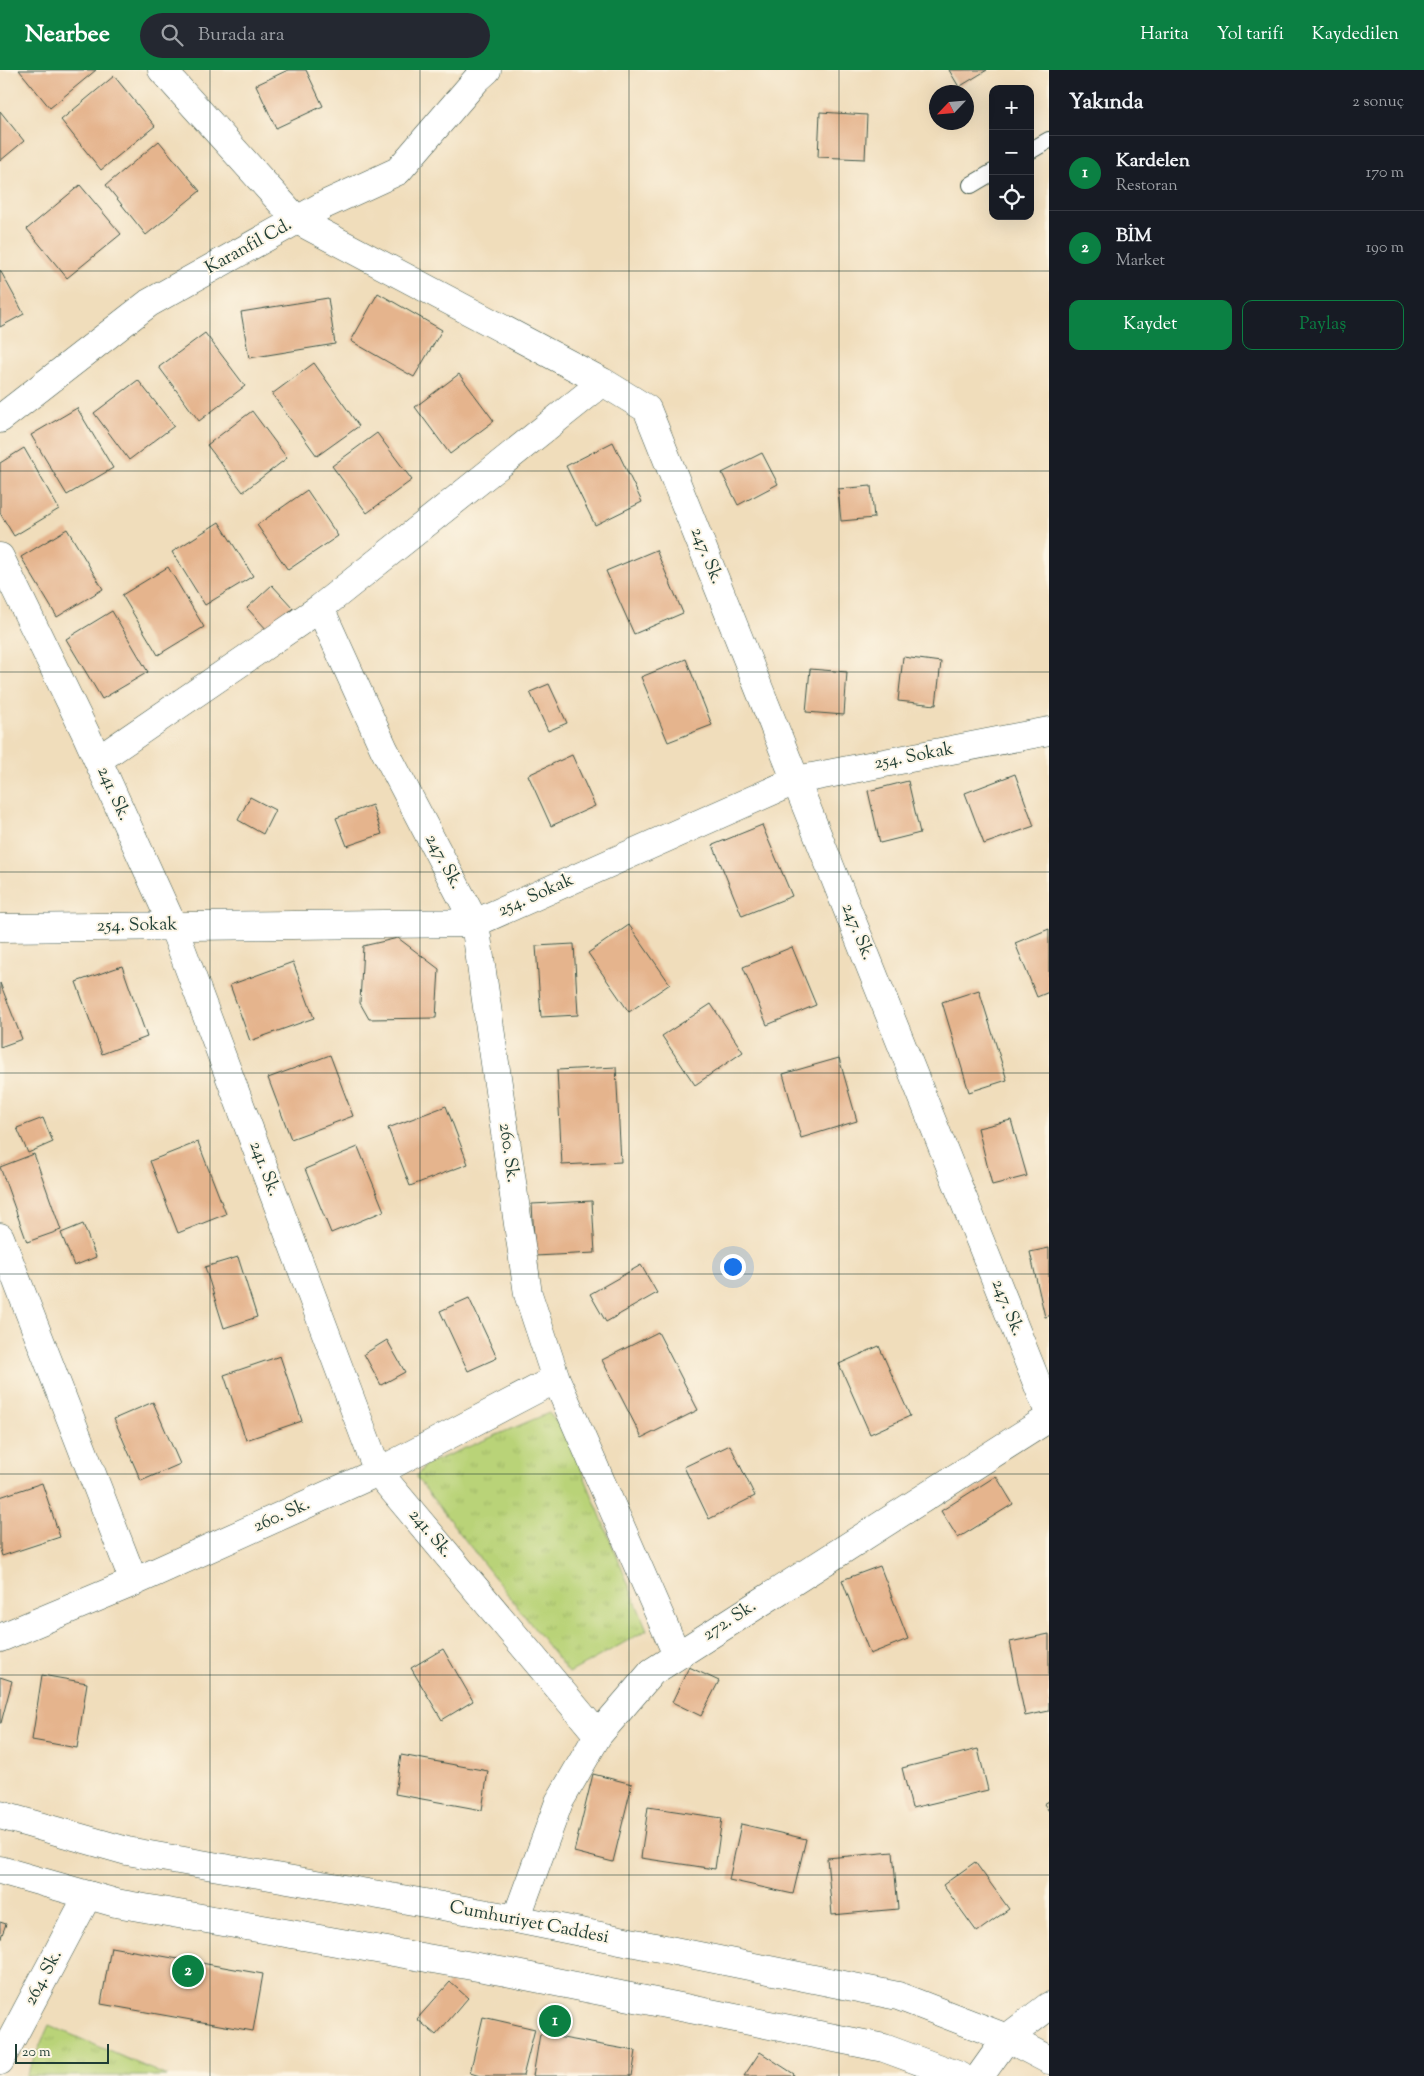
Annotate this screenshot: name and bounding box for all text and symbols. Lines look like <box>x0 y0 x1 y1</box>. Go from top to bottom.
search box <box>140 13 490 58</box>
text: Nearbee <box>25 18 110 52</box>
icon: search <box>158 21 186 49</box>
text: Burada ara <box>198 22 284 49</box>
text: Harita <box>1140 22 1189 48</box>
text: Yol tarifi <box>1217 22 1284 48</box>
text: Kaydedilen <box>1312 22 1399 48</box>
north arrow <box>929 85 974 130</box>
map controls <box>989 85 1034 220</box>
button: + <box>989 85 1034 130</box>
text: Yakında <box>1069 88 1143 118</box>
text: 2 sonuç <box>1352 91 1404 114</box>
button: − <box>989 130 1034 175</box>
text: Kardelen <box>1116 148 1190 175</box>
text: 1 <box>1082 162 1088 185</box>
text: 170 m <box>1366 162 1404 185</box>
button: locate <box>989 175 1034 220</box>
text: Restoran <box>1116 175 1178 198</box>
street label: Karanfil Cd. <box>201 212 297 282</box>
text: BİM <box>1116 223 1152 250</box>
text: 2 <box>1081 237 1089 260</box>
text: 190 m <box>1366 237 1404 260</box>
text: Market <box>1116 250 1165 273</box>
button: Kaydet <box>1069 300 1232 350</box>
button: Paylaş <box>1242 300 1404 350</box>
street label: 247. Sk. <box>683 524 729 588</box>
street label: 254. Sokak <box>872 737 956 777</box>
street label: 241. Sk. <box>89 763 137 825</box>
street label: 247. Sk. <box>418 830 468 894</box>
street label: 254. Sokak <box>494 868 578 924</box>
street label: 247. Sk. <box>834 900 880 964</box>
street label: 254. Sokak <box>97 912 178 940</box>
street label: 260. Sk. <box>491 1121 525 1185</box>
street label: 241. Sk. <box>242 1138 286 1200</box>
your location <box>720 1254 746 1280</box>
street label: 247. Sk. <box>984 1276 1030 1340</box>
street label: 260. Sk. <box>249 1492 315 1540</box>
street label: 241. Sk. <box>402 1504 458 1564</box>
street label: 272. Sk. <box>698 1594 762 1648</box>
street label: Cumhuriyet Caddesi <box>447 1895 611 1951</box>
street label: 264. Sk. <box>19 1946 69 2010</box>
pin: 2 <box>172 1952 204 1990</box>
pin: 1 <box>539 2002 571 2040</box>
scale bar <box>15 2041 109 2064</box>
text: 20 m <box>22 2043 51 2063</box>

